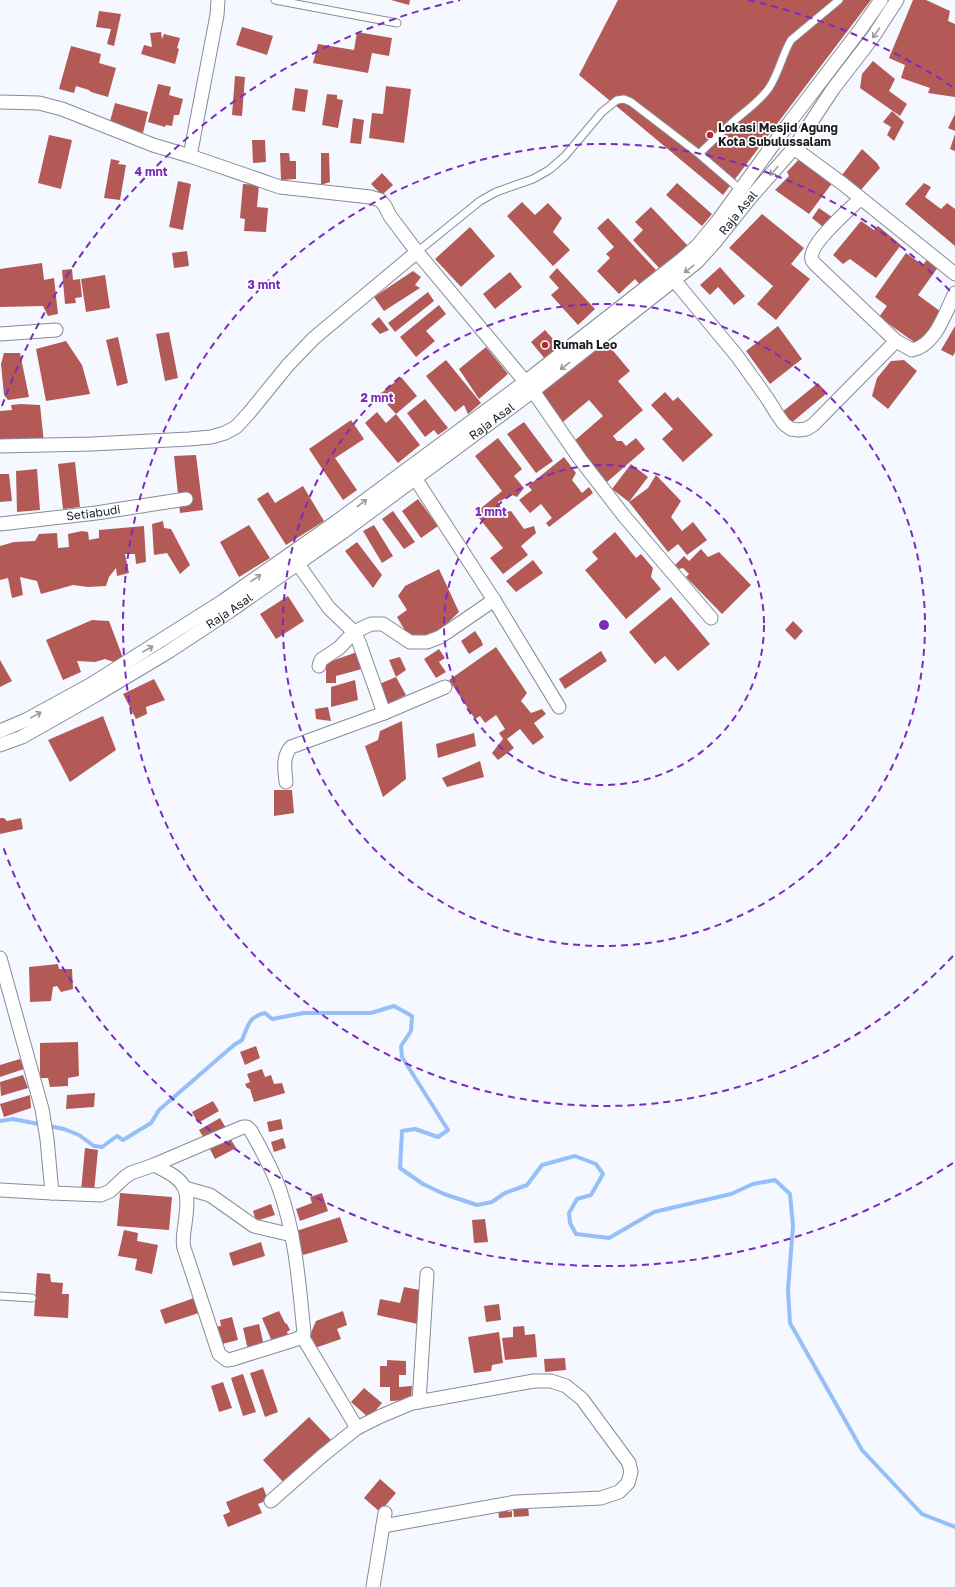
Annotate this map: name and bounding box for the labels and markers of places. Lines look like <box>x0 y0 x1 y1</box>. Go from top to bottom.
place label: Lokasi Mesjid Agung Kota Subulussalam <box>718 120 838 149</box>
marker: Lokasi Mesjid Agung Kota Subulussalam <box>705 130 715 140</box>
place label: Rumah Leo <box>553 337 617 352</box>
marker: Rumah Leo <box>540 340 550 350</box>
centre of rings <box>597 618 611 632</box>

